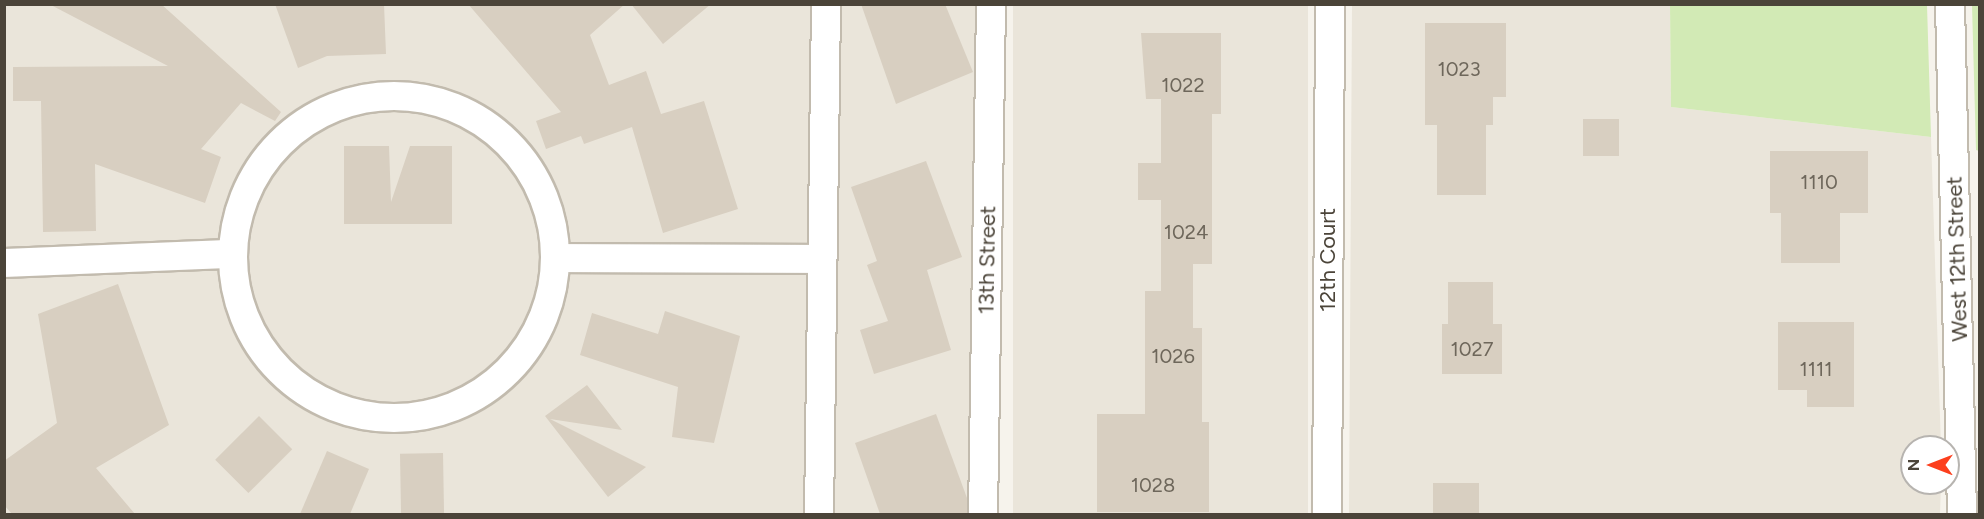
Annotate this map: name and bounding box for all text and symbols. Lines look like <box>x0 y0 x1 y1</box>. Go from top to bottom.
house number: 1023 <box>1437 57 1481 81</box>
house number: 1022 <box>1161 73 1205 97</box>
house number: 1110 <box>1800 170 1838 194</box>
street label: West 12th Street <box>1941 176 1973 342</box>
street label: 13th Street <box>973 205 1001 315</box>
street label: 12th Court <box>1315 208 1341 312</box>
house number: 1024 <box>1164 220 1208 244</box>
house number: 1027 <box>1451 337 1493 361</box>
house number: 1026 <box>1151 344 1195 368</box>
house number: 1111 <box>1799 357 1833 381</box>
north arrow <box>1900 435 1960 495</box>
text: N <box>1904 459 1923 471</box>
house number: 1028 <box>1131 473 1175 497</box>

